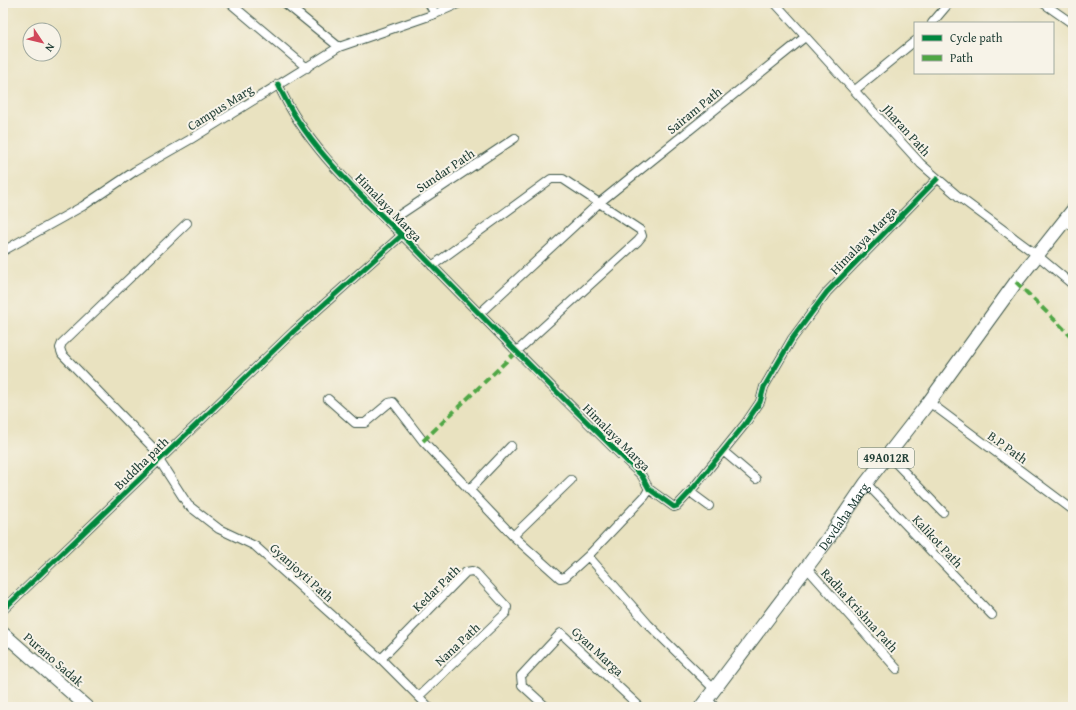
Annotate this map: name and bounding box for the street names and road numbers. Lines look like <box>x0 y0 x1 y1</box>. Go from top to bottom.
street label: Campus Marg <box>184 79 257 135</box>
street label: Sairam Path <box>663 82 726 139</box>
street label: Jharan Path <box>877 99 936 161</box>
street label: Sundar Path <box>412 143 479 197</box>
street label: Himalaya Marga <box>351 169 427 247</box>
street label: Himalaya Marga <box>826 201 902 279</box>
street label: Himalaya Marga <box>578 399 655 476</box>
street label: B.P Path <box>984 426 1032 469</box>
street label: Buddha path <box>110 432 173 494</box>
road number: 49A012R <box>858 448 914 468</box>
street label: Devdaha Marg <box>814 478 874 555</box>
street label: Kalikot Path <box>908 511 968 573</box>
street label: Gyanjoyti Path <box>266 539 338 607</box>
street label: Kedar Path <box>408 560 465 616</box>
street label: Radha Krishna Path <box>817 564 903 657</box>
street label: Nana Path <box>430 618 485 670</box>
street label: Gyan Marga <box>567 622 629 681</box>
street label: Purano Sadak <box>19 628 88 691</box>

